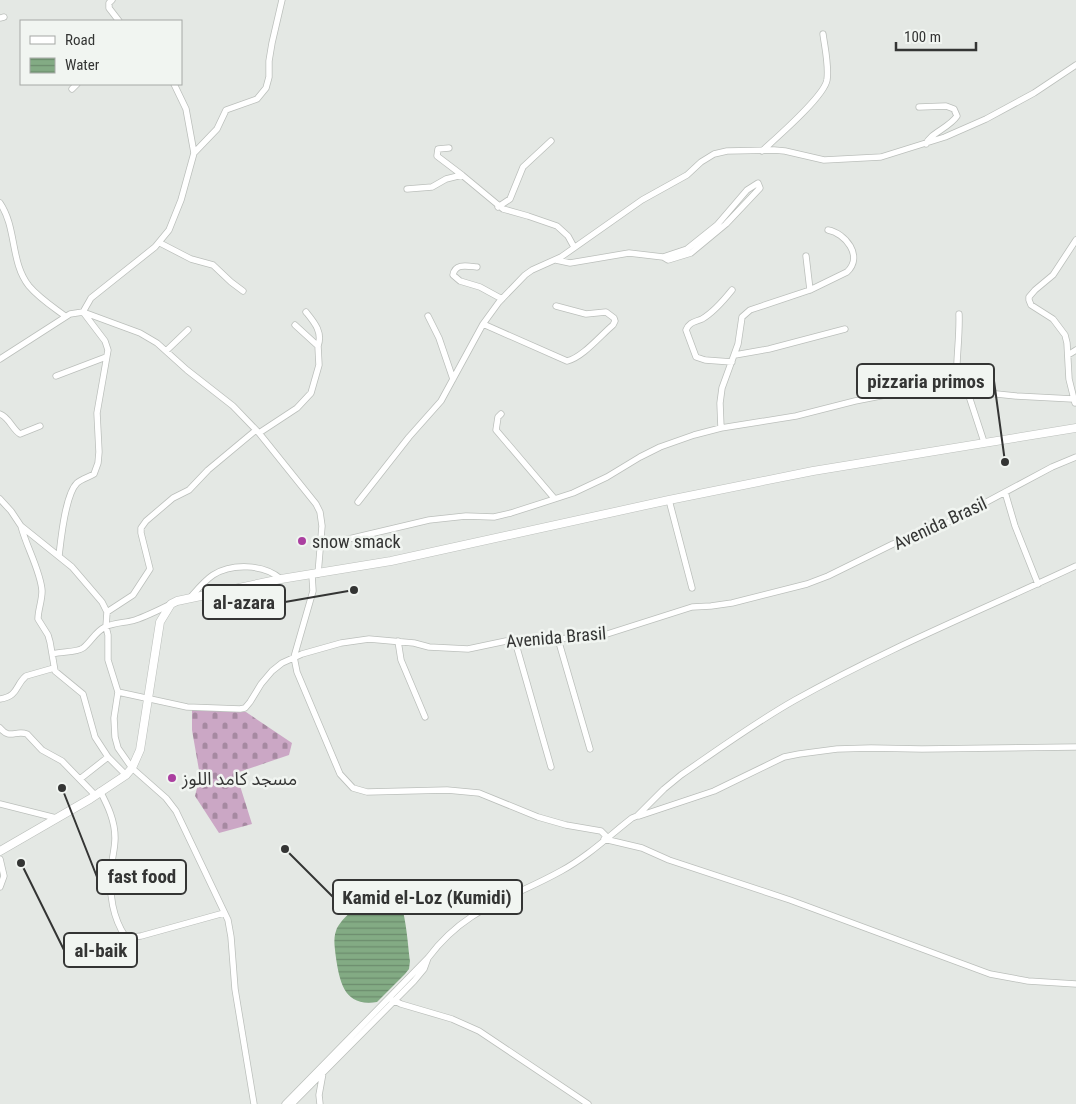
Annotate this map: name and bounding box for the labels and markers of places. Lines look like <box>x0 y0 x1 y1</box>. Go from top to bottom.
callout: pizzaria primos <box>857 364 994 398</box>
place label: snow smack <box>312 531 401 552</box>
marker: snow smack <box>296 535 308 547</box>
callout: al-azara <box>203 585 285 619</box>
place label: مسجد كامد اللوز <box>181 768 297 790</box>
marker: مسجد كامد اللوز <box>166 772 178 784</box>
callout: fast food <box>97 860 186 894</box>
callout: Kamid el-Loz (Kumidi) <box>333 880 522 914</box>
callout: al-baik <box>64 933 137 967</box>

